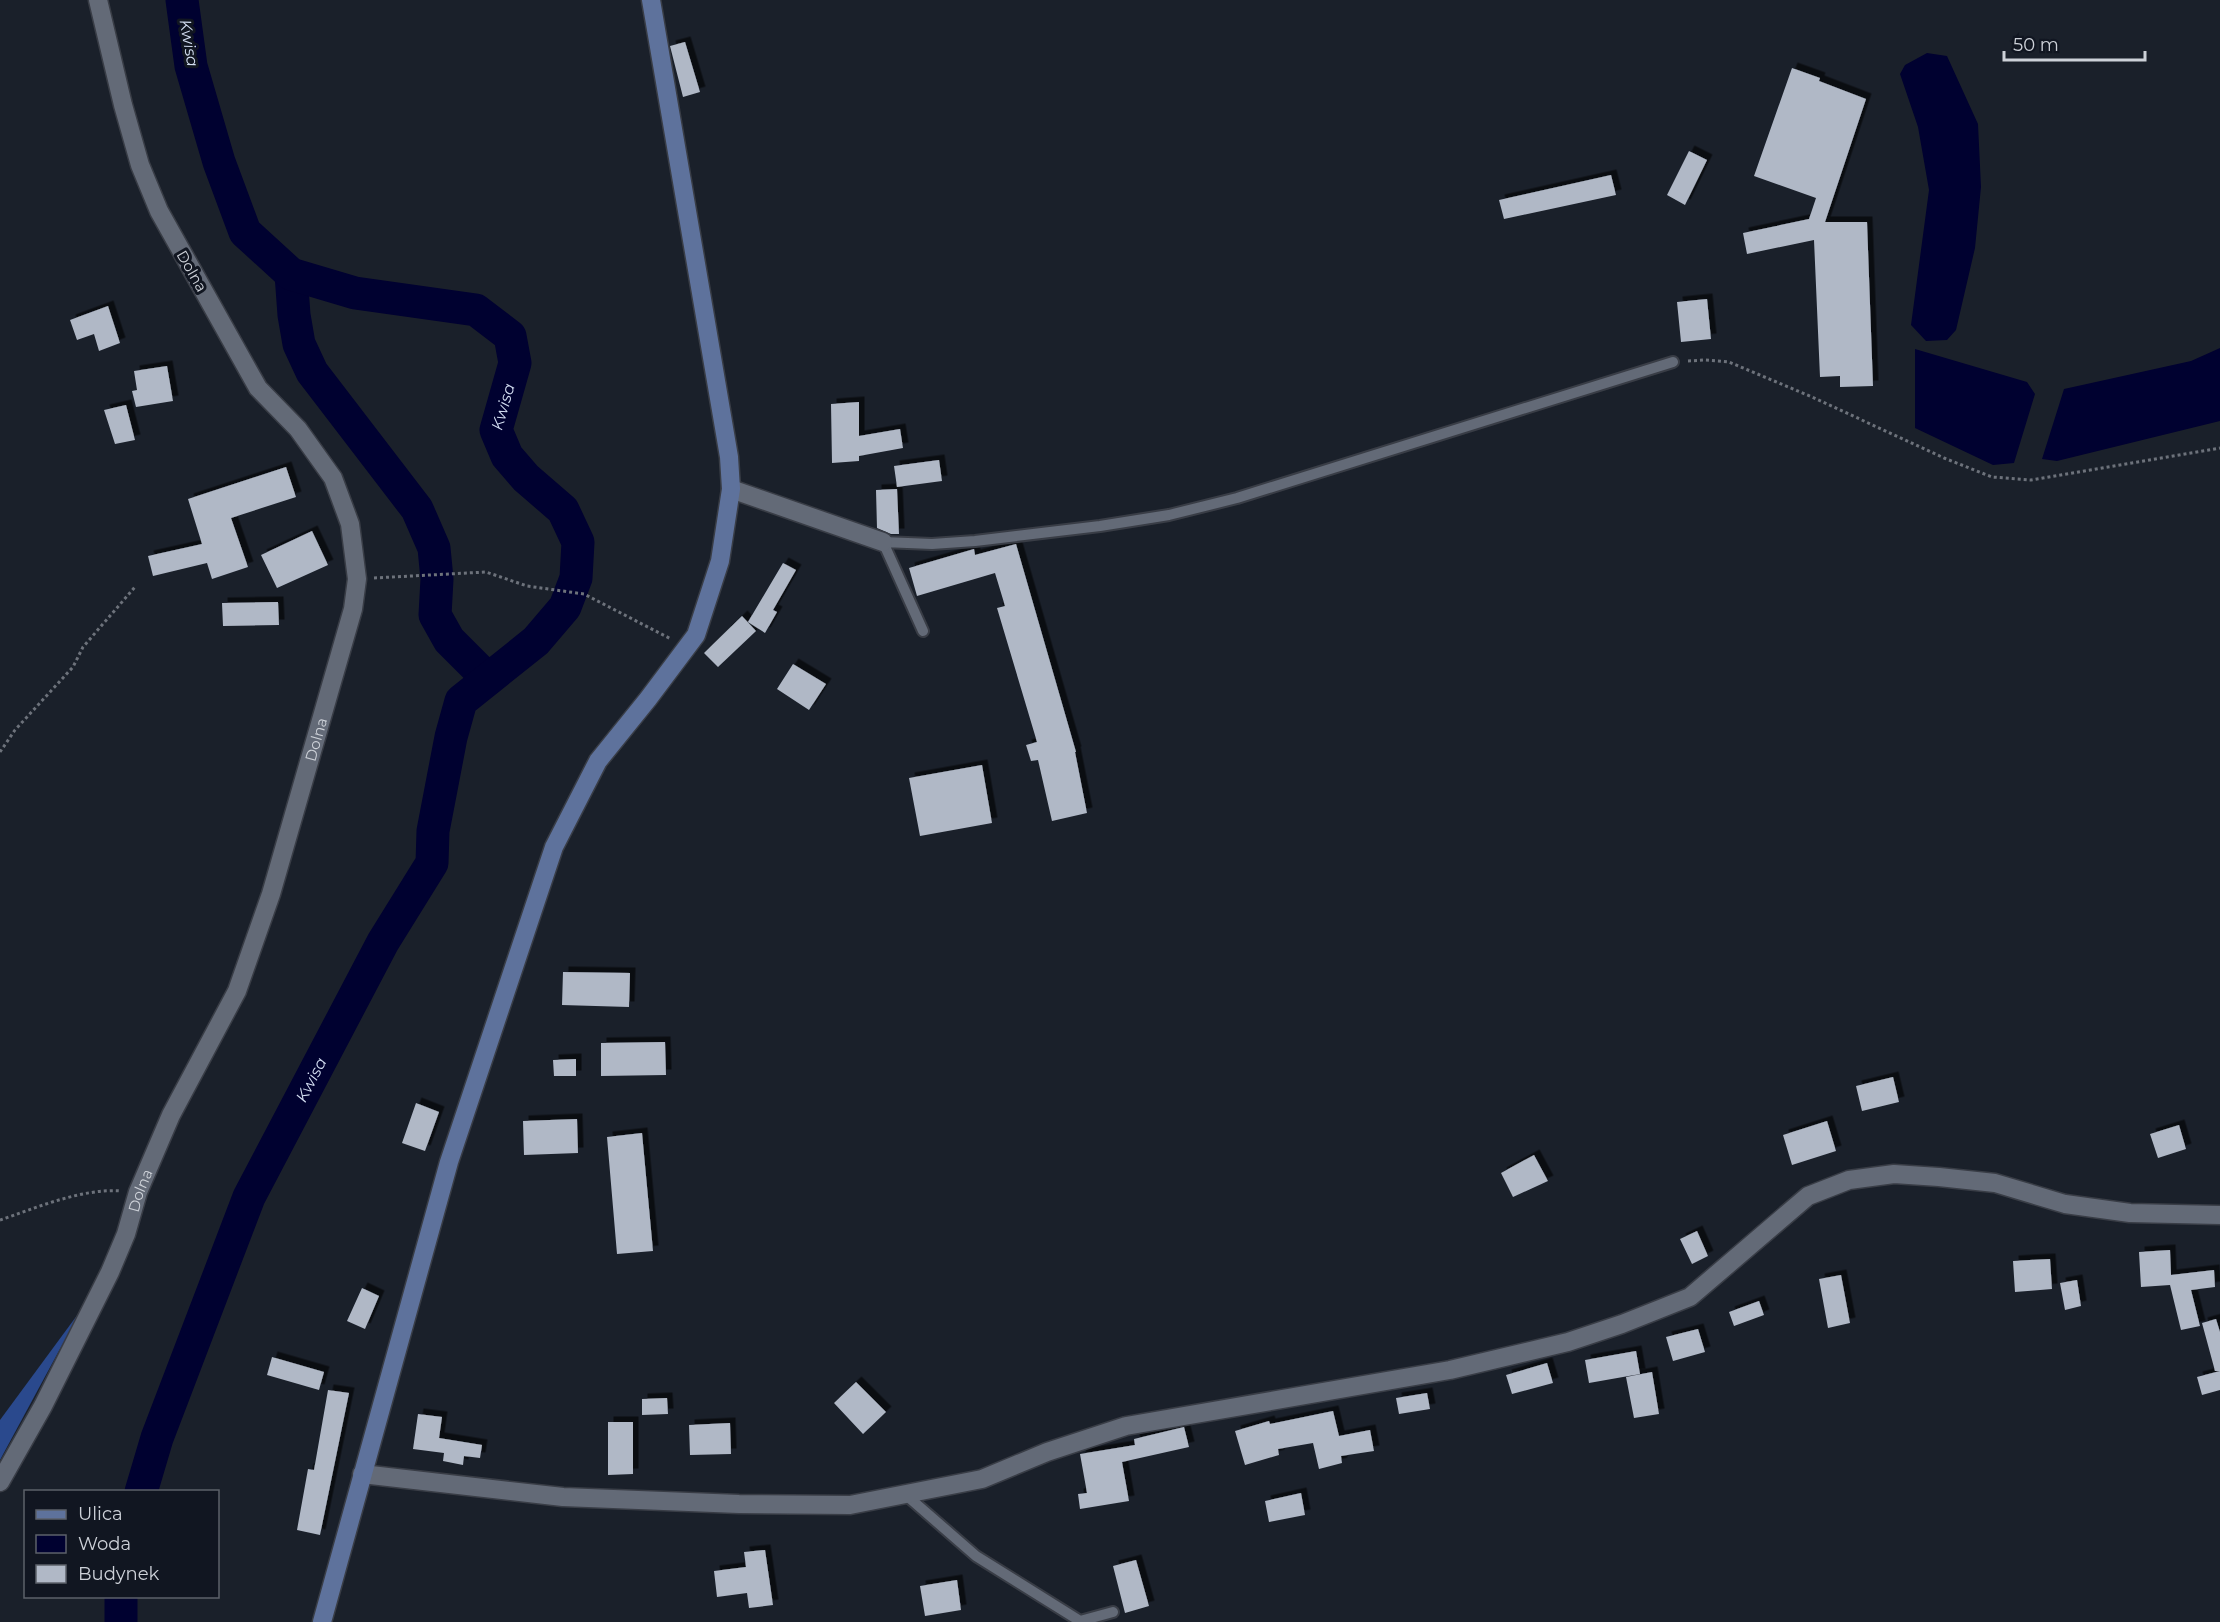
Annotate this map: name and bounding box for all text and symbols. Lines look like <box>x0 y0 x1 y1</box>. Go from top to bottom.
water label: Kwisa <box>175 18 203 68</box>
scale bar <box>2004 24 2145 62</box>
text: 50 m <box>2013 34 2059 56</box>
street label: Dolna <box>173 247 211 295</box>
water label: Kwisa <box>487 381 518 432</box>
street label: Dolna <box>300 715 331 764</box>
water label: Kwisa <box>291 1054 330 1105</box>
street label: Dolna <box>123 1166 156 1214</box>
legend <box>24 1490 219 1598</box>
text: Ulica <box>78 1503 123 1525</box>
text: Woda <box>78 1533 131 1555</box>
text: Budynek <box>78 1563 160 1585</box>

